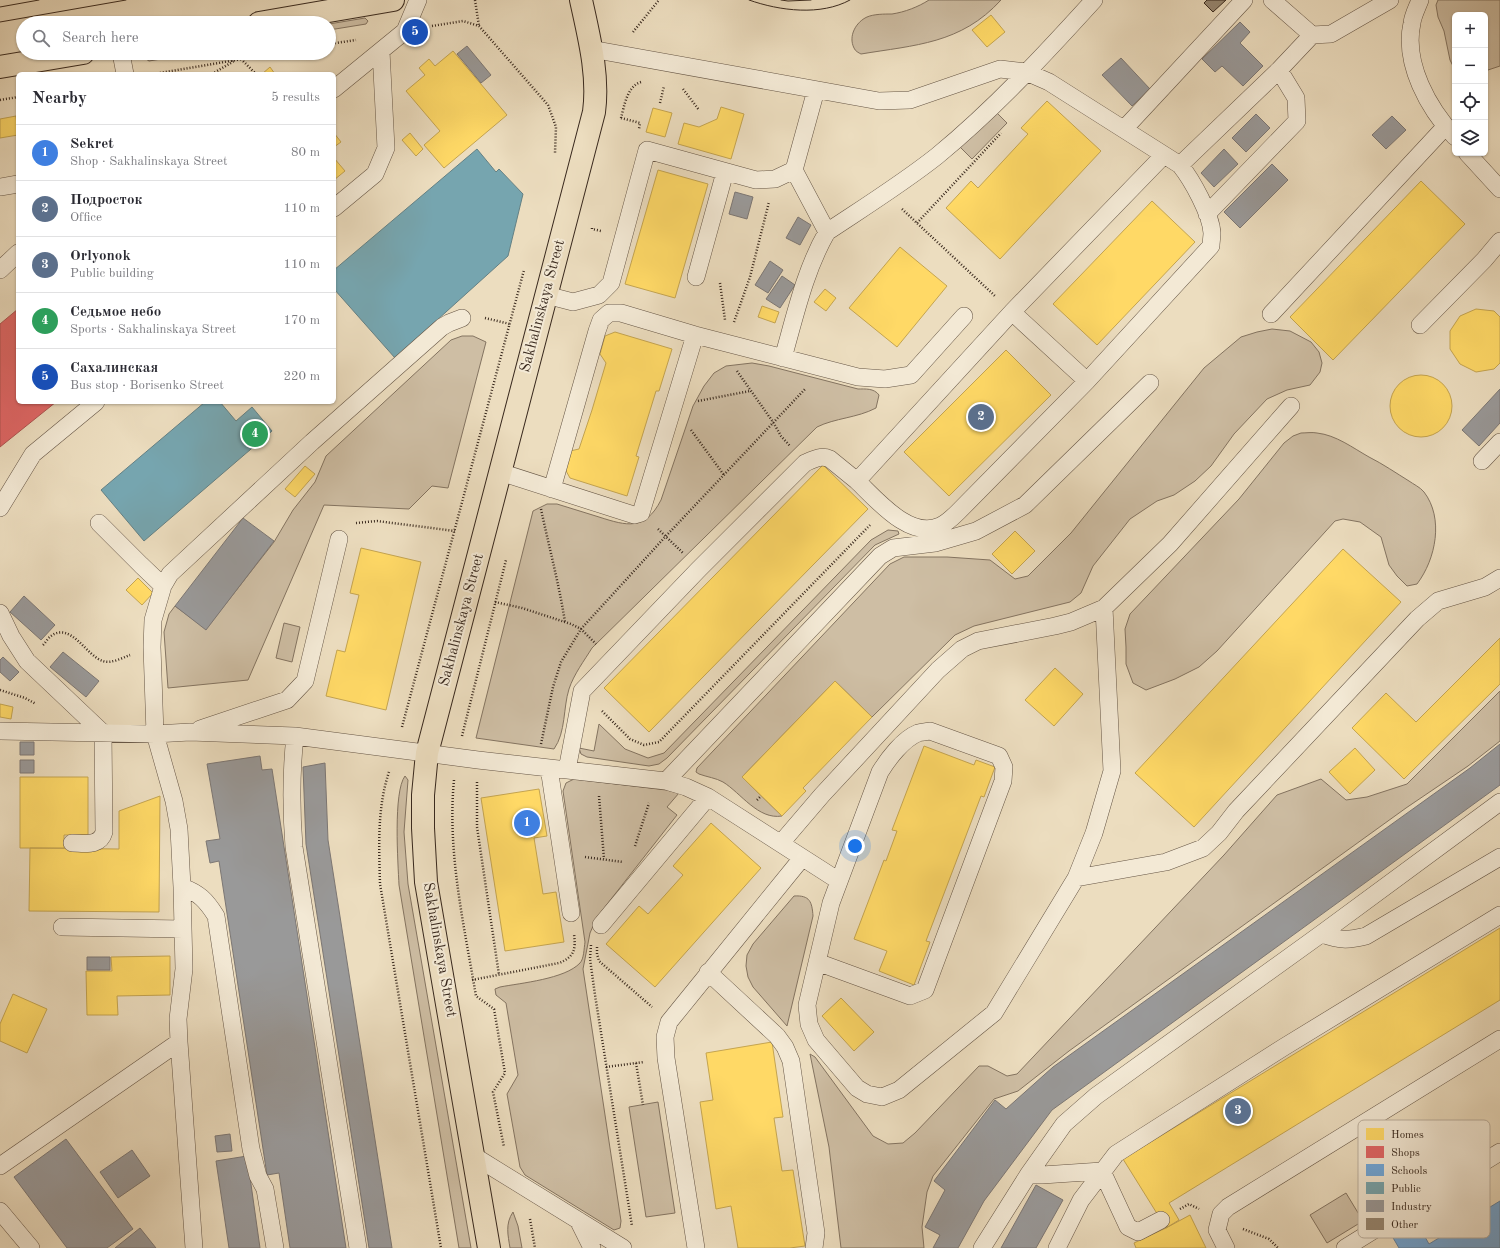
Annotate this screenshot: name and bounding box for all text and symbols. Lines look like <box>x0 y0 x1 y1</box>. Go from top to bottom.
map controls <box>1452 12 1488 156</box>
button: + <box>1452 12 1488 48</box>
search box <box>16 16 336 60</box>
pin: 5 <box>402 17 428 47</box>
icon: search <box>30 27 52 49</box>
text: Search here <box>62 31 139 46</box>
button: − <box>1452 48 1488 84</box>
button: locate <box>1452 84 1488 120</box>
text: Nearby <box>32 90 87 107</box>
text: 5 results <box>271 91 320 104</box>
button: layers <box>1452 120 1488 156</box>
text: Sekret <box>70 137 114 152</box>
text: 1 <box>41 146 49 159</box>
text: 80 m <box>291 146 320 159</box>
text: Shop · Sakhalinskaya Street <box>70 155 228 168</box>
text: Подросток <box>70 193 142 208</box>
text: 2 <box>41 202 49 215</box>
text: 110 m <box>283 202 320 215</box>
text: Office <box>70 211 102 224</box>
street label: Sakhalinskaya Street <box>518 238 568 374</box>
text: Orlyonok <box>70 249 131 264</box>
text: 3 <box>41 258 49 271</box>
text: 110 m <box>283 258 320 271</box>
text: Public building <box>70 267 154 280</box>
text: Седьмое небо <box>70 305 161 320</box>
text: 4 <box>41 314 49 327</box>
text: 170 m <box>283 314 320 327</box>
text: Sports · Sakhalinskaya Street <box>70 323 236 336</box>
text: Сахалинская <box>70 361 158 376</box>
text: 5 <box>41 370 49 383</box>
text: 220 m <box>283 370 320 383</box>
text: Bus stop · Borisenko Street <box>70 379 224 392</box>
pin: 2 <box>968 402 994 432</box>
pin: 4 <box>242 419 268 449</box>
street label: Sakhalinskaya Street <box>437 552 487 688</box>
pin: 1 <box>514 808 540 838</box>
your location <box>845 836 865 856</box>
street label: Sakhalinskaya Street <box>420 881 458 1019</box>
pin: 3 <box>1225 1096 1251 1126</box>
legend <box>1358 1120 1490 1238</box>
text: Homes <box>1391 1130 1424 1141</box>
text: Shops <box>1391 1148 1420 1159</box>
text: Schools <box>1391 1166 1427 1177</box>
text: Public <box>1391 1184 1421 1195</box>
text: Industry <box>1391 1202 1432 1213</box>
text: Other <box>1391 1220 1419 1231</box>

